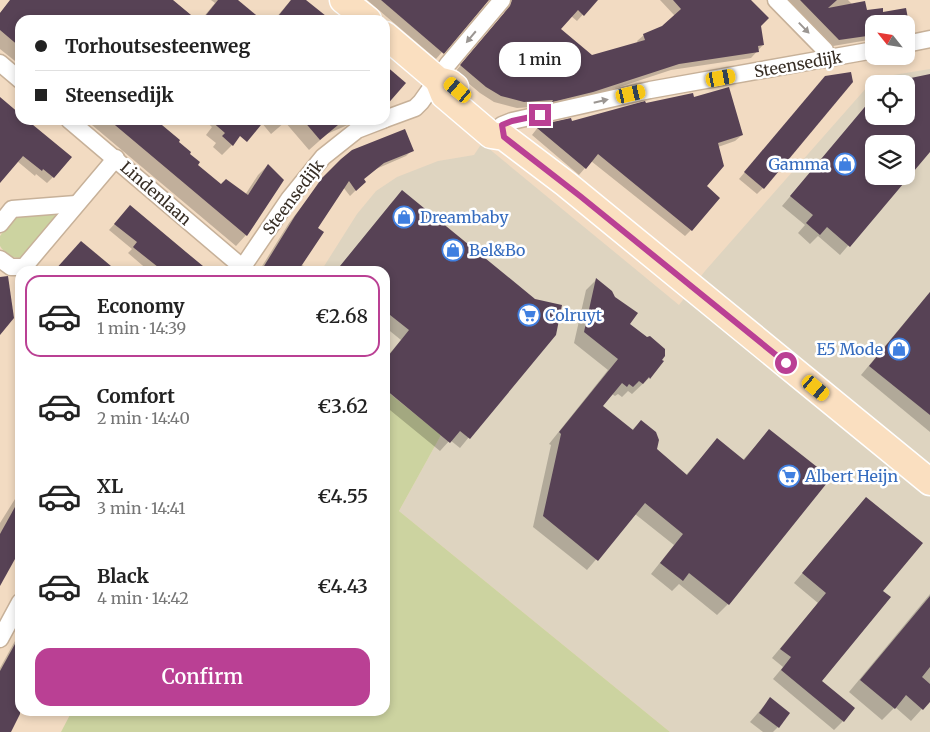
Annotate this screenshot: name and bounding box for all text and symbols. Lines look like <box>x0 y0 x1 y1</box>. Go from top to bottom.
north arrow <box>865 15 915 65</box>
map controls <box>865 15 915 185</box>
one-way arrow <box>798 22 810 34</box>
one-way arrow <box>465 31 476 44</box>
text: Torhoutsesteenweg <box>65 34 250 58</box>
callout: 1 min <box>499 42 581 78</box>
street label: Steensedijk <box>753 46 844 82</box>
text: 1 min <box>518 49 562 69</box>
car <box>704 68 737 88</box>
car <box>441 75 474 105</box>
button: locate <box>865 75 915 125</box>
text: Steensedijk <box>65 83 174 107</box>
car <box>614 83 647 105</box>
one-way arrow <box>594 97 609 105</box>
route end <box>529 104 551 126</box>
button: layers <box>865 135 915 185</box>
shop icon: Gamma <box>833 152 857 176</box>
place label: Gamma <box>769 154 829 174</box>
street label: Steensedijk <box>258 155 328 238</box>
street label: Lindenlaan <box>117 157 196 229</box>
shop icon: Dreambaby <box>392 205 416 229</box>
place label: Dreambaby <box>420 207 509 227</box>
shop icon: Bel&Bo <box>441 238 465 262</box>
place label: Bel&Bo <box>469 240 525 260</box>
icon: car <box>37 294 82 339</box>
text: Economy <box>97 294 185 318</box>
supermarket icon: Colruyt <box>517 303 541 327</box>
text: €2.68 <box>315 304 368 328</box>
place label: Colruyt <box>545 305 603 325</box>
text: 1 min · 14:39 <box>97 318 186 338</box>
shop icon: E5 Mode <box>887 337 911 361</box>
place label: E5 Mode <box>816 339 883 359</box>
route start <box>775 352 797 374</box>
car <box>799 373 832 403</box>
icon: car <box>37 384 82 429</box>
text: Comfort <box>97 384 175 408</box>
text: €3.62 <box>317 394 368 418</box>
text: 2 min · 14:40 <box>97 408 190 428</box>
supermarket icon: Albert Heijn <box>777 464 801 488</box>
place label: Albert Heijn <box>804 466 898 486</box>
icon: car <box>37 474 82 519</box>
text: XL <box>97 474 123 498</box>
text: €4.55 <box>317 484 368 508</box>
text: 3 min · 14:41 <box>97 498 185 518</box>
icon: car <box>37 564 82 609</box>
text: Black <box>97 564 149 588</box>
text: €4.43 <box>317 574 368 598</box>
text: 4 min · 14:42 <box>97 588 189 608</box>
button: Confirm <box>35 648 370 706</box>

